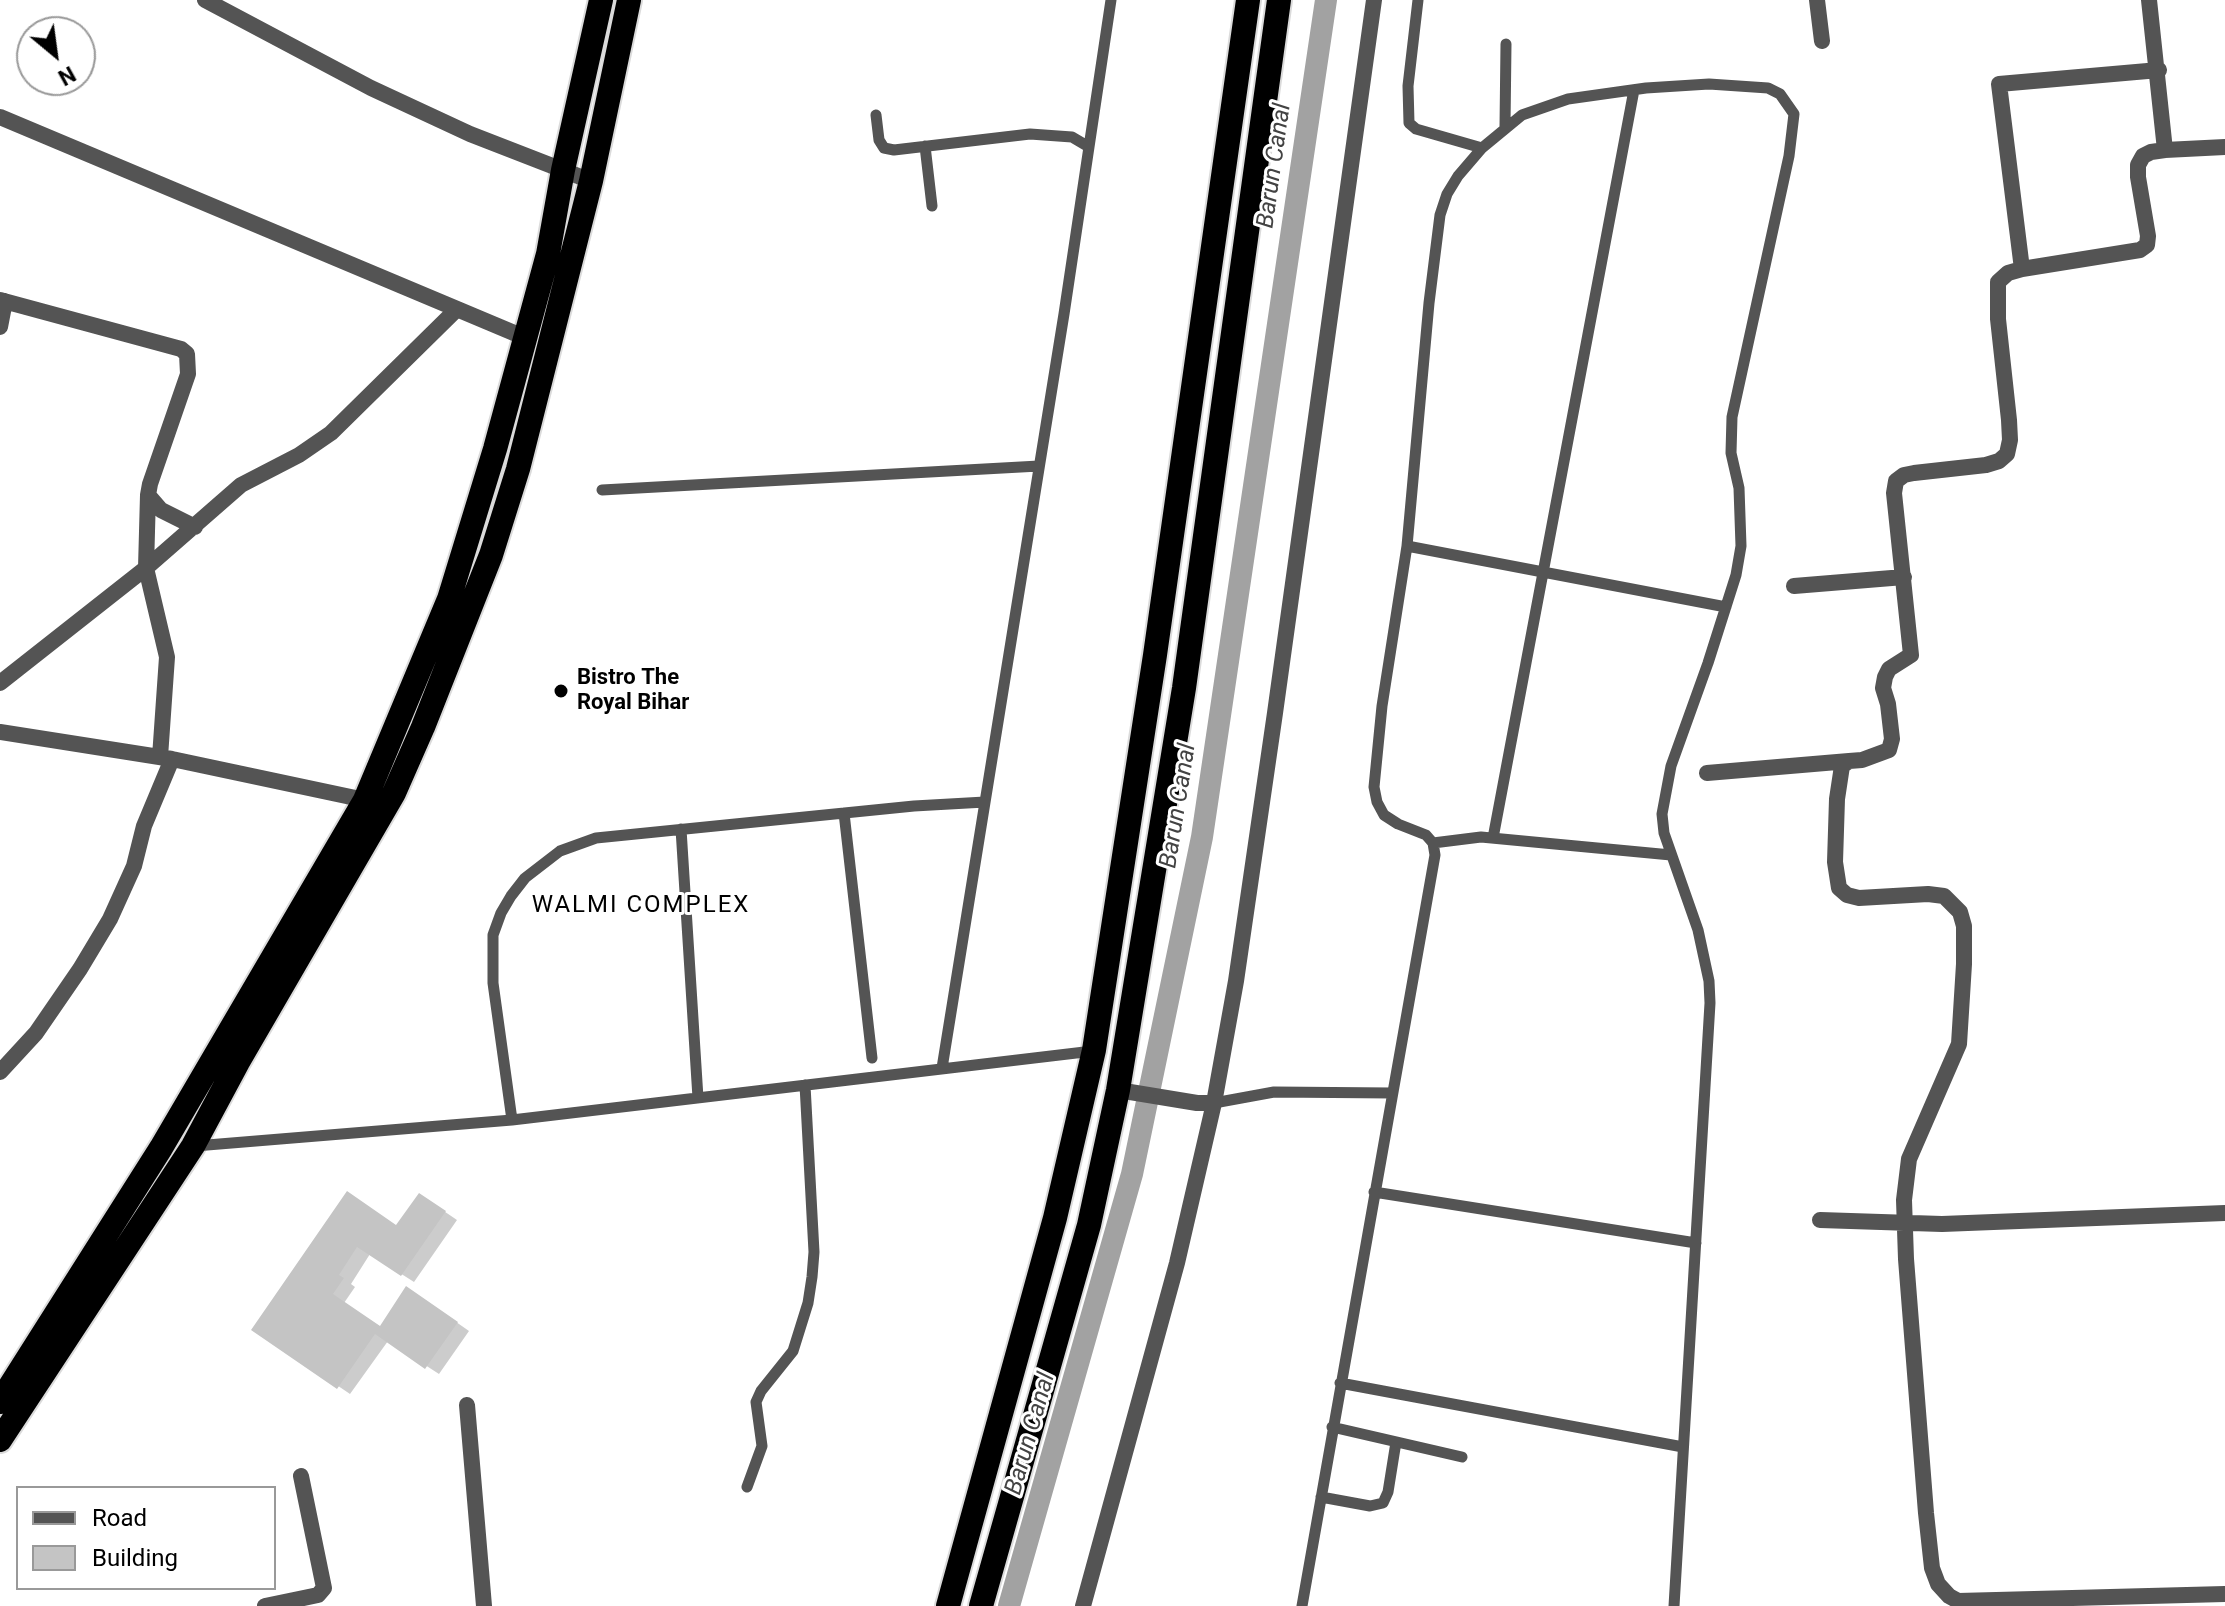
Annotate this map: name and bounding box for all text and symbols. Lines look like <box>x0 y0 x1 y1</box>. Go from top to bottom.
north arrow <box>16 16 96 96</box>
text: N <box>54 61 80 90</box>
water label: Barun Canal <box>1252 102 1298 230</box>
place label: Bistro The Royal Bihar <box>577 665 689 716</box>
marker: Bistro The Royal Bihar <box>552 682 570 700</box>
water label: Barun Canal <box>1155 742 1203 870</box>
district label: WALMI COMPLEX <box>532 892 750 920</box>
water label: Barun Canal <box>1000 1370 1062 1498</box>
legend <box>16 1486 276 1590</box>
text: Road <box>92 1504 147 1532</box>
text: Building <box>92 1544 178 1572</box>

